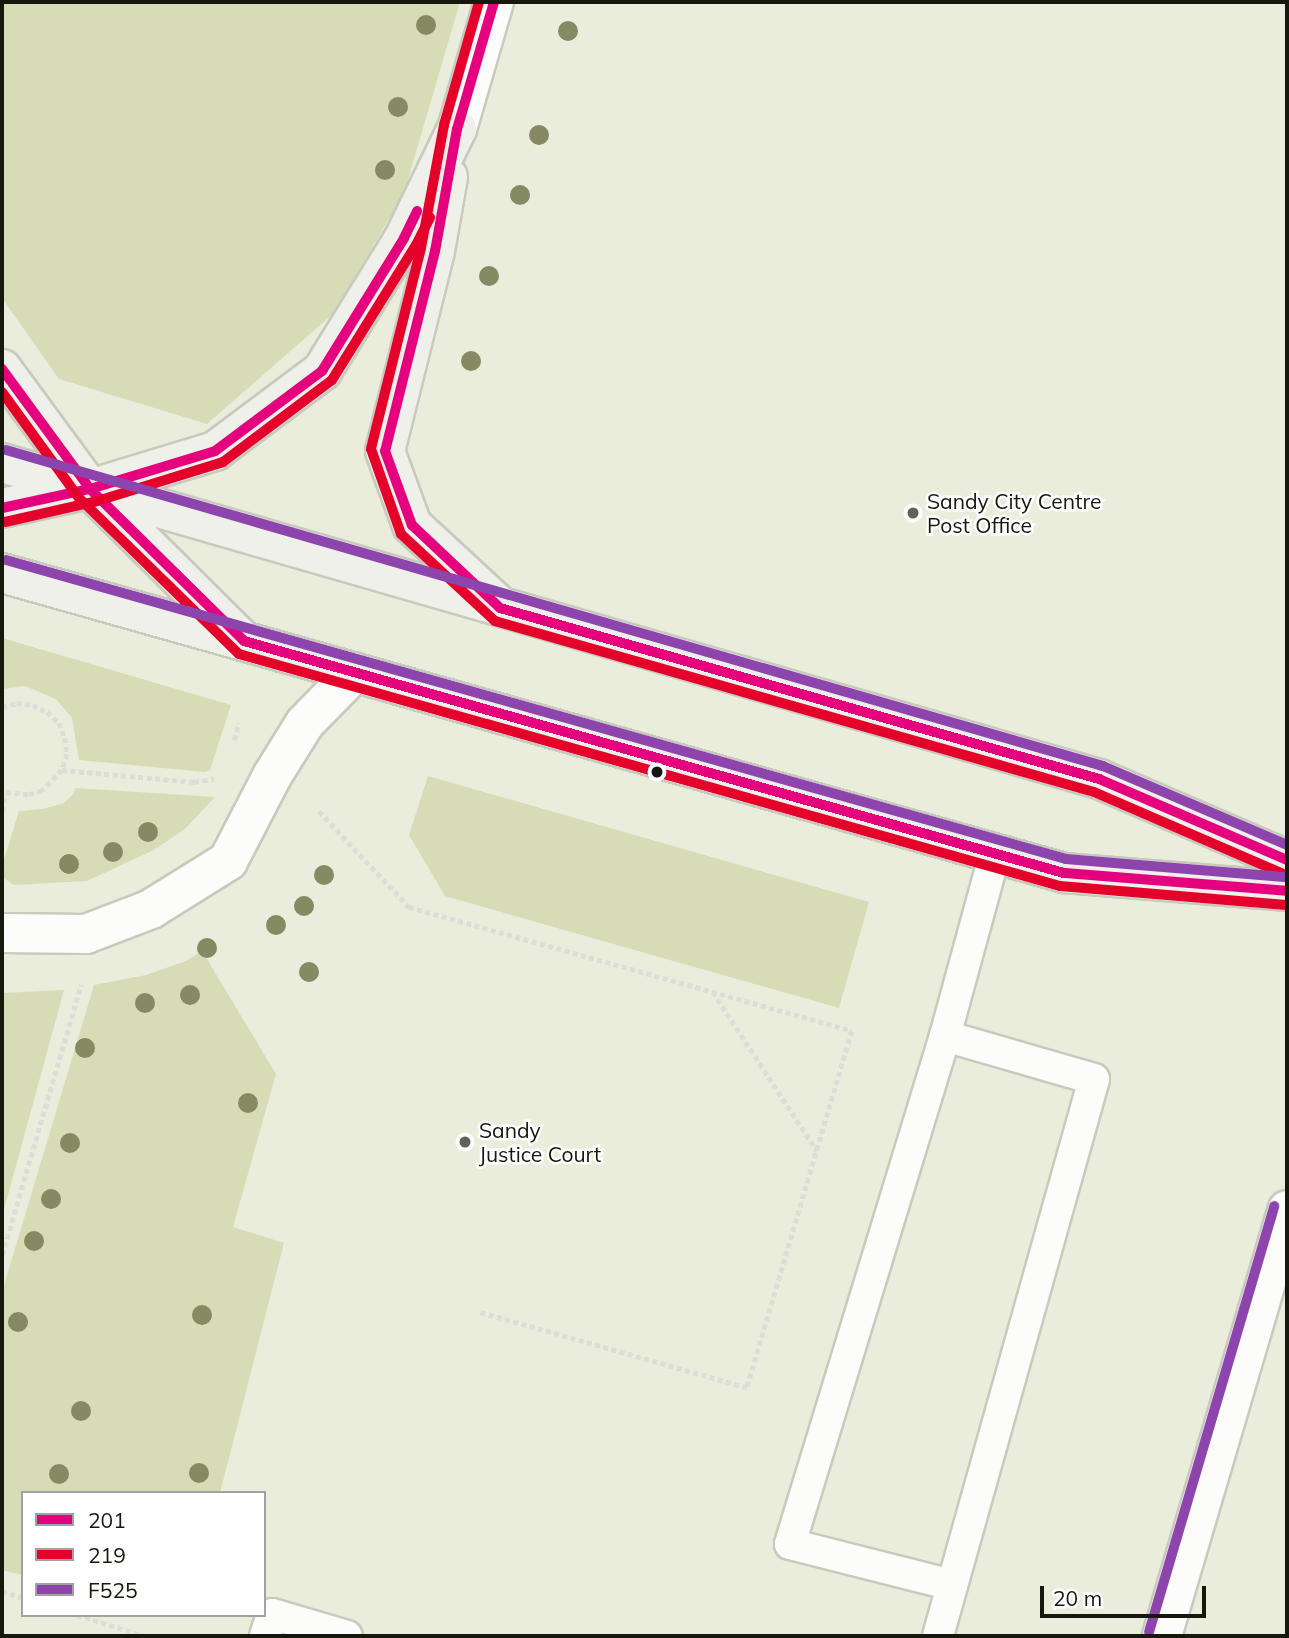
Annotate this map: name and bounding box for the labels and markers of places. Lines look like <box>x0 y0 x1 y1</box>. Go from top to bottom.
place label: Sandy City Centre Post Office <box>927 488 1101 538</box>
marker: Sandy City Centre Post Office <box>905 505 921 521</box>
unlabelled marker <box>650 765 664 779</box>
place label: Sandy Justice Court <box>479 1117 601 1167</box>
marker: Sandy Justice Court <box>457 1134 473 1150</box>

